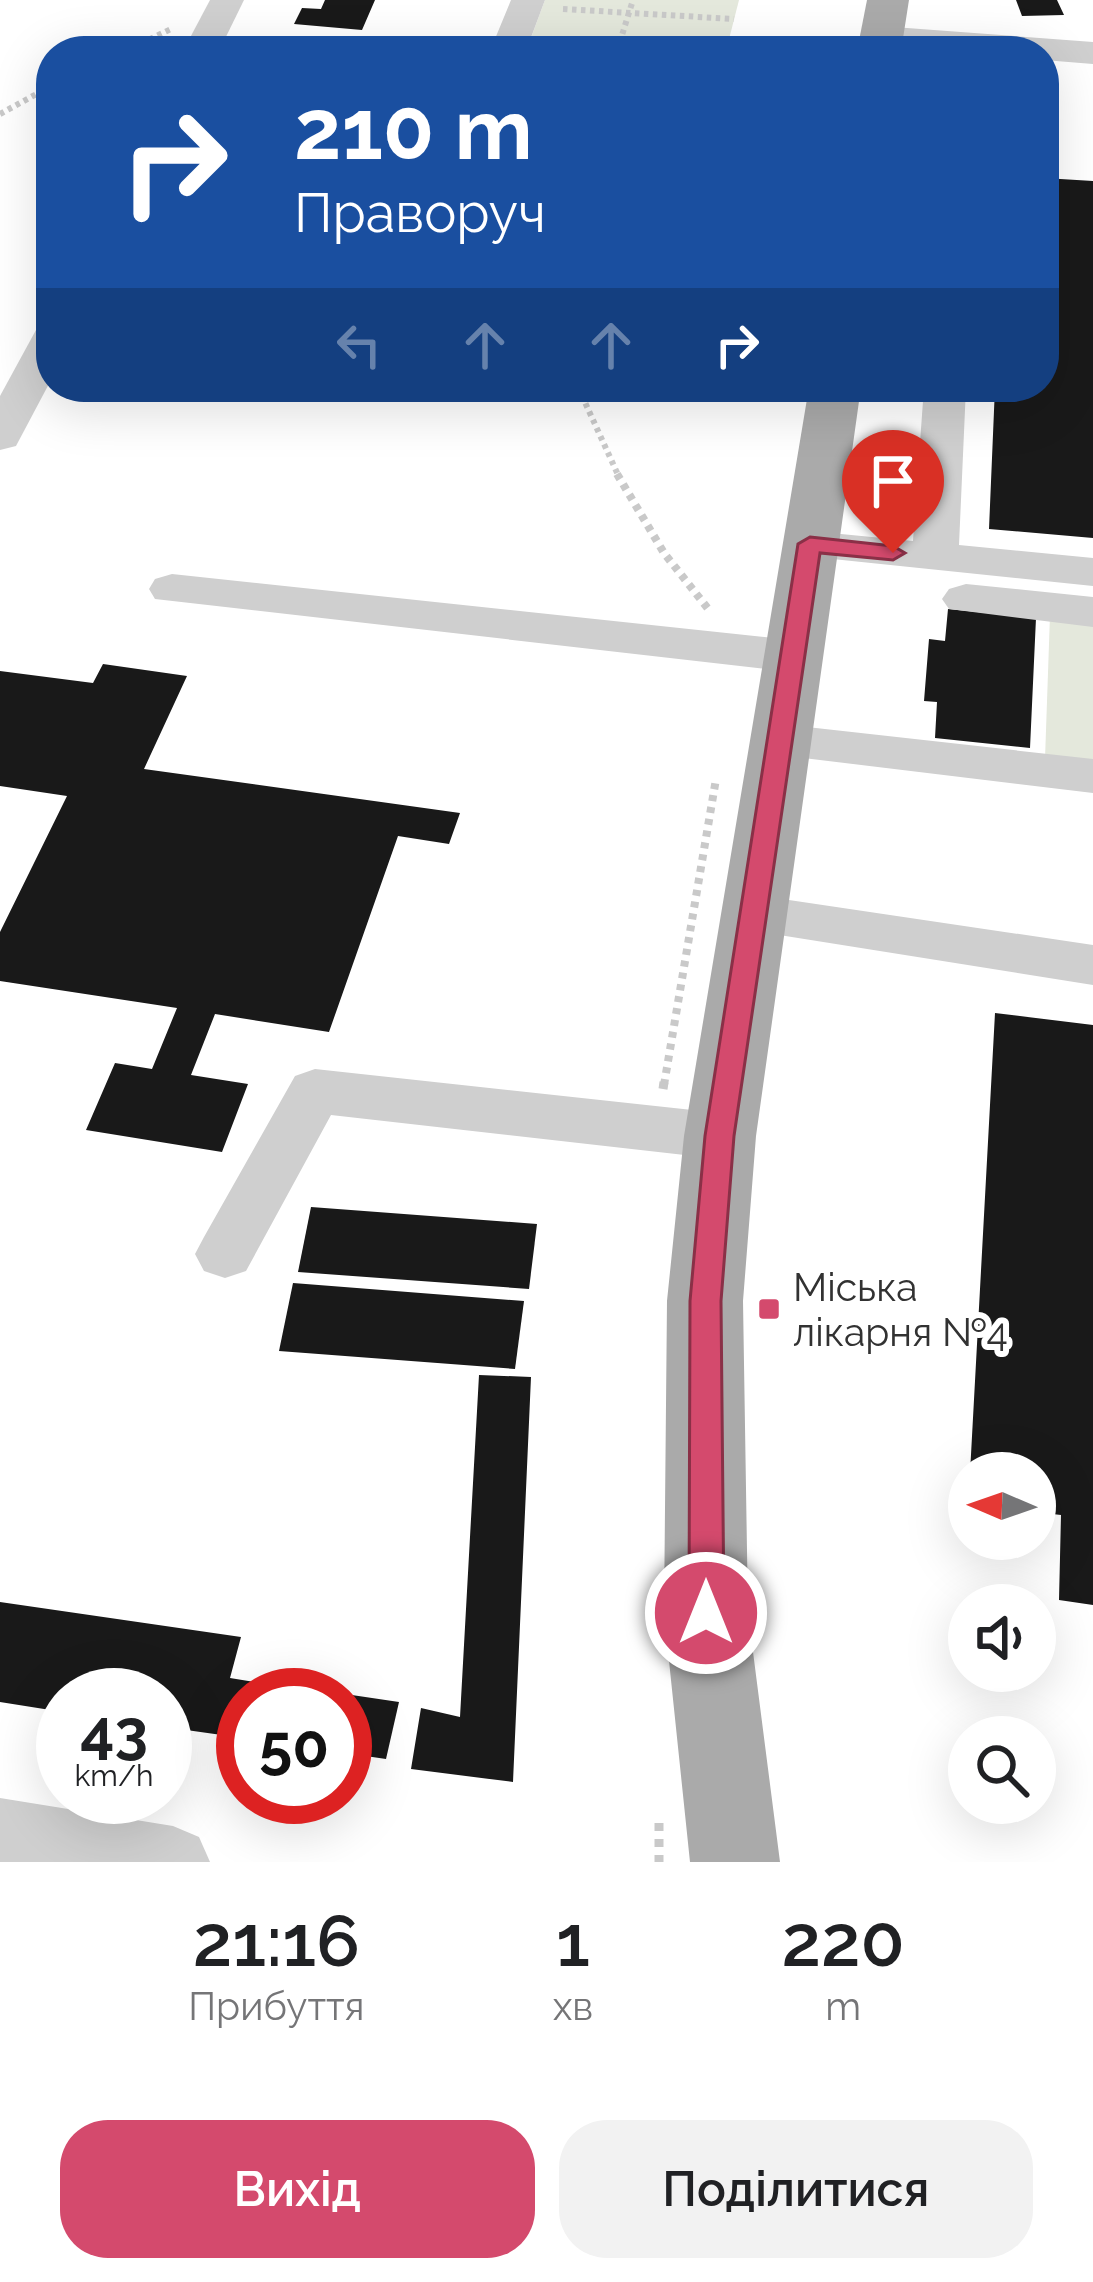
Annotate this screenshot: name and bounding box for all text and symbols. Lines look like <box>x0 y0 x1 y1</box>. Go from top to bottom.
text: 210 m <box>294 80 533 179</box>
icon: right <box>96 84 252 240</box>
text: Праворуч <box>294 181 546 245</box>
icon: left <box>326 312 392 378</box>
icon: ahead <box>452 312 518 378</box>
icon: ahead <box>578 312 644 378</box>
icon: right <box>704 312 770 378</box>
pin <box>842 430 944 553</box>
icon: arrive <box>860 448 926 514</box>
place label: Міська лікарня №4 <box>793 1264 1008 1355</box>
marker: Міська лікарня №4 <box>756 1296 782 1322</box>
north arrow <box>948 1452 1056 1560</box>
map controls <box>948 1452 1056 1824</box>
position arrow <box>643 1550 769 1676</box>
button: sound <box>948 1584 1056 1692</box>
speed limit sign: 50 <box>216 1668 372 1824</box>
text: 43 <box>80 1696 148 1766</box>
button: search <box>948 1716 1056 1824</box>
text: km/h <box>74 1758 154 1793</box>
text: 21:16 <box>193 1898 360 1983</box>
text: 1 <box>556 1898 590 1983</box>
text: 220 <box>781 1898 905 1983</box>
text: Прибуття <box>188 1983 364 2029</box>
text: хв <box>553 1983 593 2029</box>
text: m <box>825 1983 861 2029</box>
button: Вихід <box>60 2120 535 2258</box>
button: Поділитися <box>559 2120 1033 2258</box>

